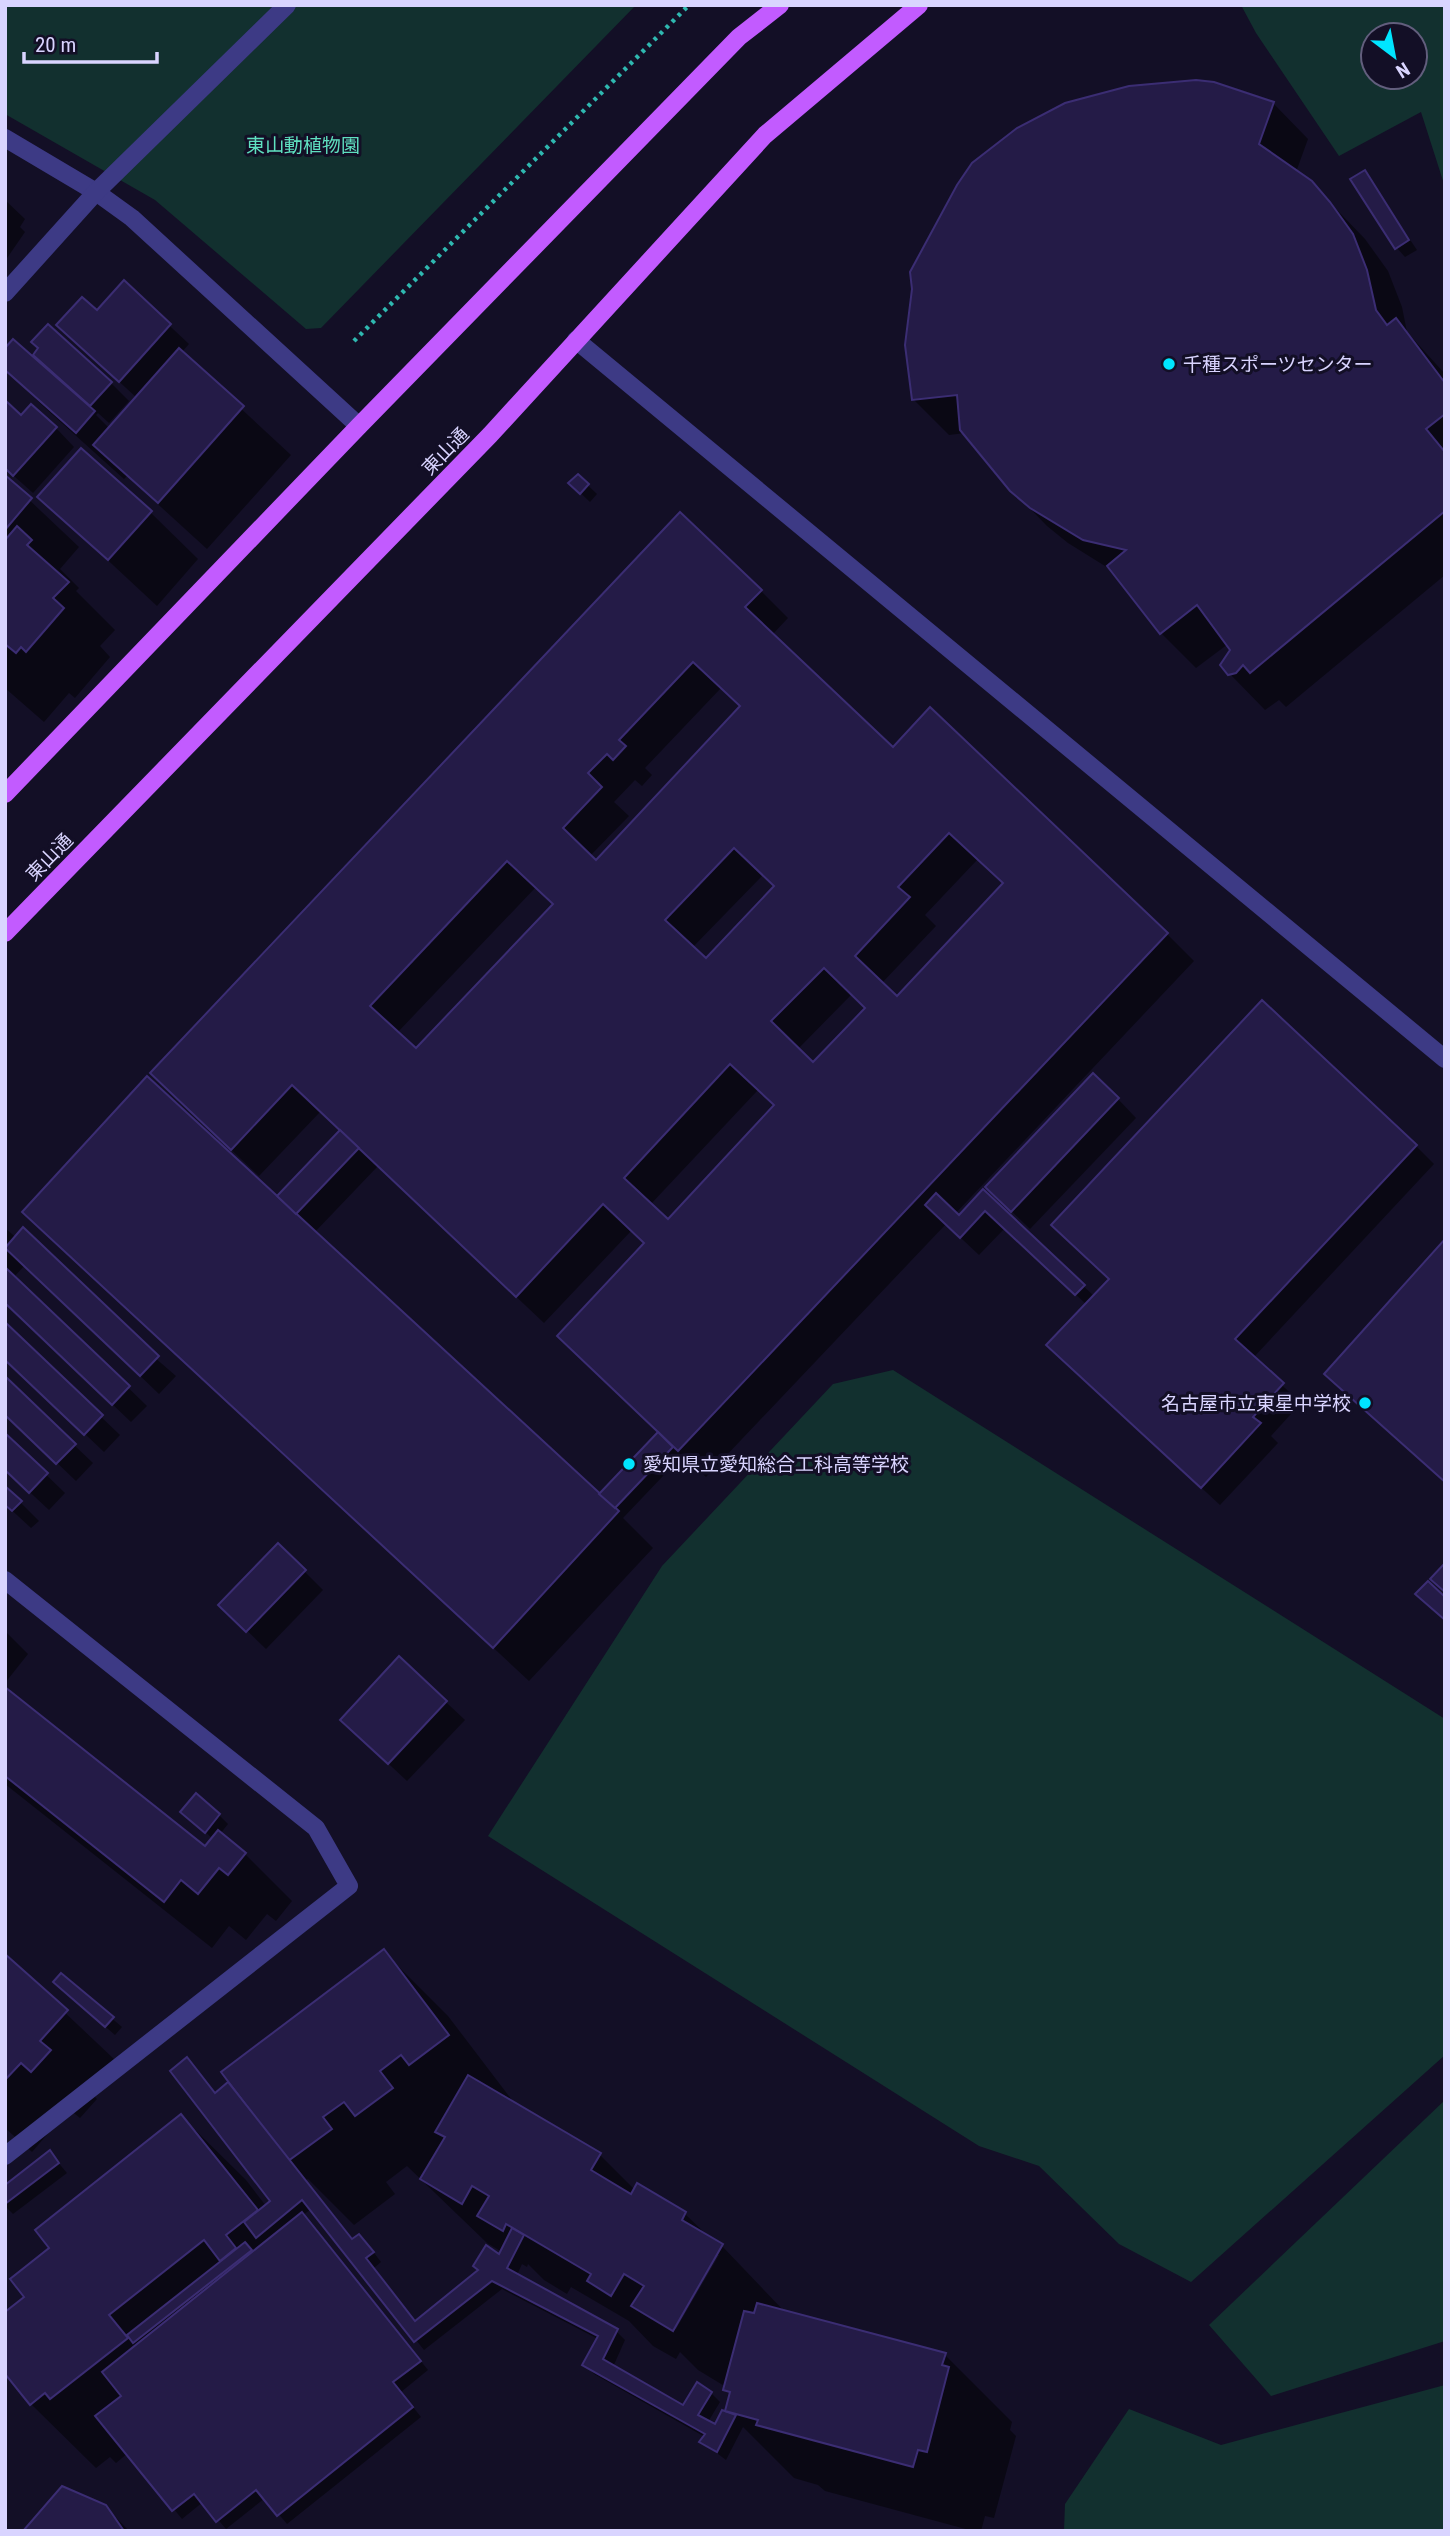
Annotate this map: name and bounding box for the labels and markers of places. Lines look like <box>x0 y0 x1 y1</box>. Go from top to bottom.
place label: 千種スポーツセンター <box>1183 353 1373 376</box>
marker: 千種スポーツセンター <box>1161 356 1177 372</box>
place label: 名古屋市立東星中学校 <box>1161 1392 1351 1415</box>
marker: 名古屋市立東星中学校 <box>1357 1395 1373 1411</box>
place label: 愛知県立愛知総合工科高等学校 <box>643 1453 909 1476</box>
marker: 愛知県立愛知総合工科高等学校 <box>621 1456 637 1472</box>

